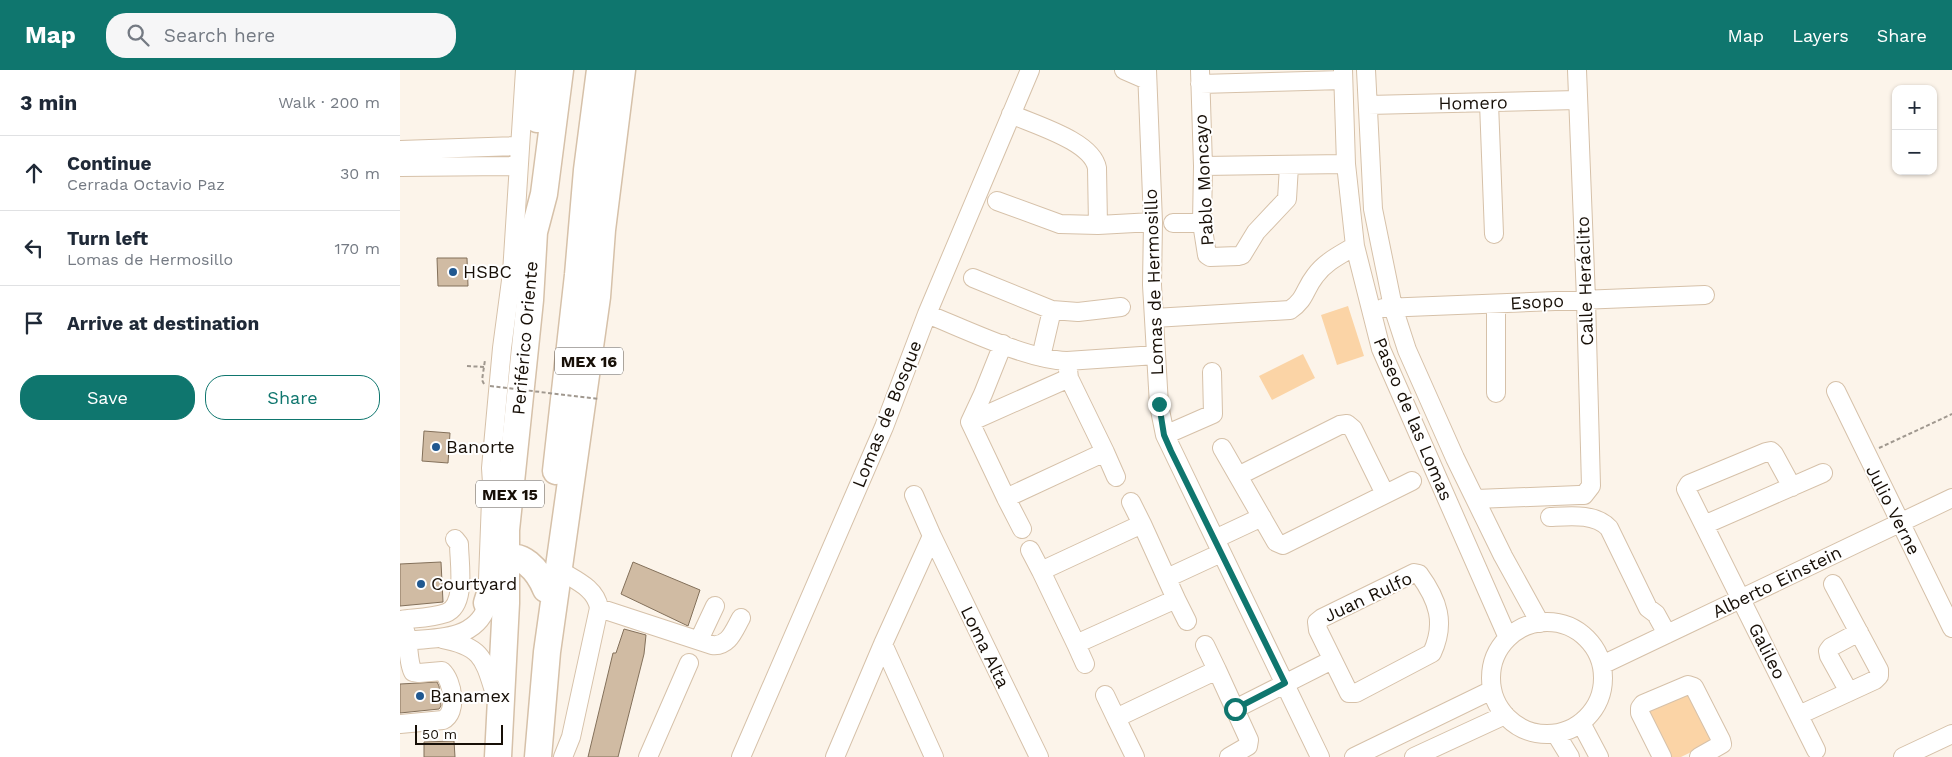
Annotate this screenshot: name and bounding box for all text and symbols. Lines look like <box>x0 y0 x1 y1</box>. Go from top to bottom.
search box <box>106 13 456 58</box>
text: Map <box>25 21 76 49</box>
icon: search <box>124 21 152 49</box>
text: Search here <box>164 24 275 47</box>
text: Map <box>1727 25 1764 46</box>
text: Layers <box>1792 25 1849 46</box>
text: Share <box>1877 25 1927 46</box>
map controls <box>1892 85 1937 175</box>
button: + <box>1892 85 1937 130</box>
text: 3 min <box>20 90 77 115</box>
street label: Homero <box>1438 91 1508 114</box>
text: Walk · 200 m <box>278 93 380 112</box>
street label: Pablo Moncayo <box>1190 114 1217 246</box>
button: − <box>1892 130 1937 175</box>
text: Continue <box>67 152 151 175</box>
icon: ahead <box>20 159 48 187</box>
text: 30 m <box>340 164 380 183</box>
text: Cerrada Octavio Paz <box>67 175 225 194</box>
street label: Lomas de Hermosillo <box>1140 188 1167 376</box>
street label: Calle Heráclito <box>1572 216 1597 346</box>
text: Turn left <box>67 227 148 250</box>
icon: left <box>20 234 48 262</box>
text: 170 m <box>334 239 380 258</box>
text: Lomas de Hermosillo <box>67 250 233 269</box>
street label: Periférico Oriente <box>507 260 542 416</box>
place label: HSBC <box>463 261 512 282</box>
marker: HSBC <box>447 266 459 278</box>
street label: Esopo <box>1510 290 1564 313</box>
icon: arrive <box>20 309 48 337</box>
text: Arrive at destination <box>67 312 259 335</box>
street label: Paseo de las Lomas <box>1370 334 1457 504</box>
street label: Lomas de Bosque <box>847 337 926 490</box>
road number: MEX 16 <box>555 348 623 374</box>
button: Save <box>20 375 195 420</box>
button: Share <box>205 375 380 420</box>
route end <box>1148 393 1171 416</box>
place label: Banorte <box>446 436 515 457</box>
marker: Banorte <box>430 441 442 453</box>
street label: Julio Verne <box>1862 461 1925 558</box>
road number: MEX 15 <box>476 480 544 508</box>
street label: Alberto Einstein <box>1709 541 1845 622</box>
street label: Juan Rulfo <box>1320 567 1415 626</box>
place label: Courtyard <box>431 573 517 594</box>
marker: Courtyard <box>415 578 427 590</box>
street label: Loma Alta <box>957 602 1014 691</box>
street label: Galileo <box>1744 619 1790 682</box>
place label: Banamex <box>430 685 510 706</box>
marker: Banamex <box>414 690 426 702</box>
route start <box>1224 698 1247 721</box>
scale bar <box>415 722 502 745</box>
text: 50 m <box>422 726 457 742</box>

